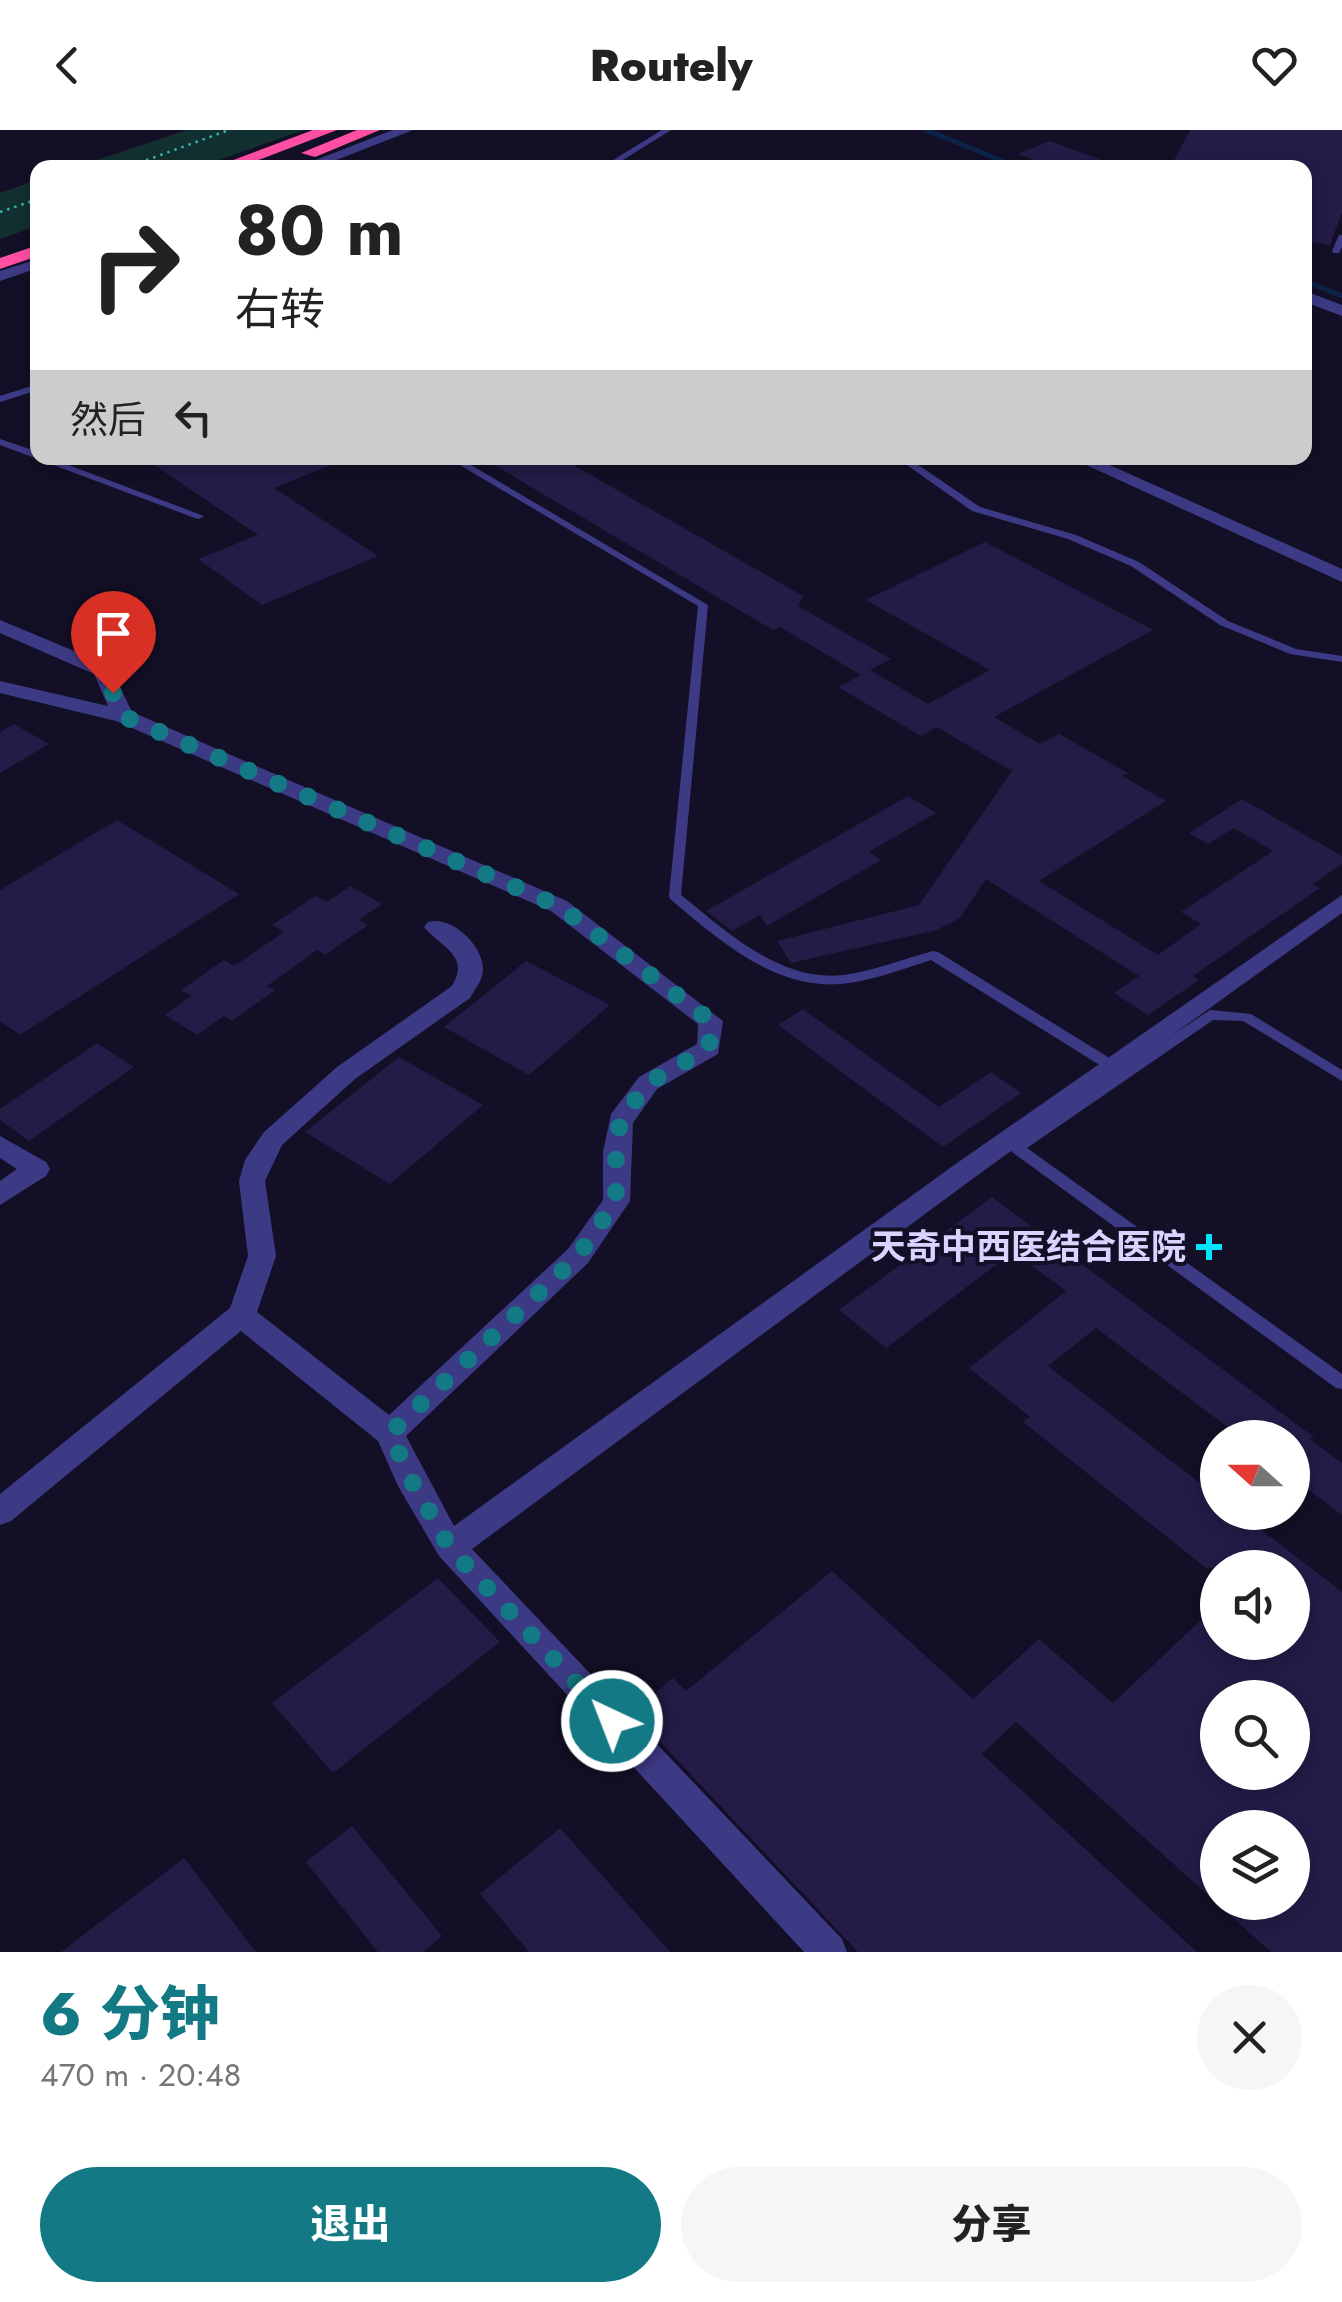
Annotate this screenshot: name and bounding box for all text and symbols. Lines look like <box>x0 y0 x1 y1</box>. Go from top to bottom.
text: Routely <box>589 33 753 98</box>
icon: back <box>40 38 95 93</box>
icon: heart <box>1247 38 1302 93</box>
text: 80 m <box>235 180 404 281</box>
icon: right <box>70 200 200 330</box>
text: 右转 <box>235 277 325 342</box>
icon: left <box>166 390 221 445</box>
text: 然后 <box>70 392 146 447</box>
pin <box>71 591 156 694</box>
icon: arrive <box>86 606 141 661</box>
place label: 天奇中西医结合医院 <box>871 1222 1186 1272</box>
marker: 天奇中西医结合医院 <box>1196 1234 1222 1260</box>
north arrow <box>1200 1420 1310 1530</box>
map controls <box>1200 1420 1310 1920</box>
button: sound <box>1200 1550 1310 1660</box>
position arrow <box>560 1669 664 1773</box>
button: search <box>1200 1680 1310 1790</box>
button: layers <box>1200 1810 1310 1920</box>
text: 6 分钟 <box>40 1971 220 2058</box>
button: close <box>1197 1985 1302 2090</box>
text: 470 m · 20:48 <box>40 2052 241 2098</box>
button: 退出 <box>40 2167 661 2282</box>
button: 分享 <box>681 2167 1302 2282</box>

